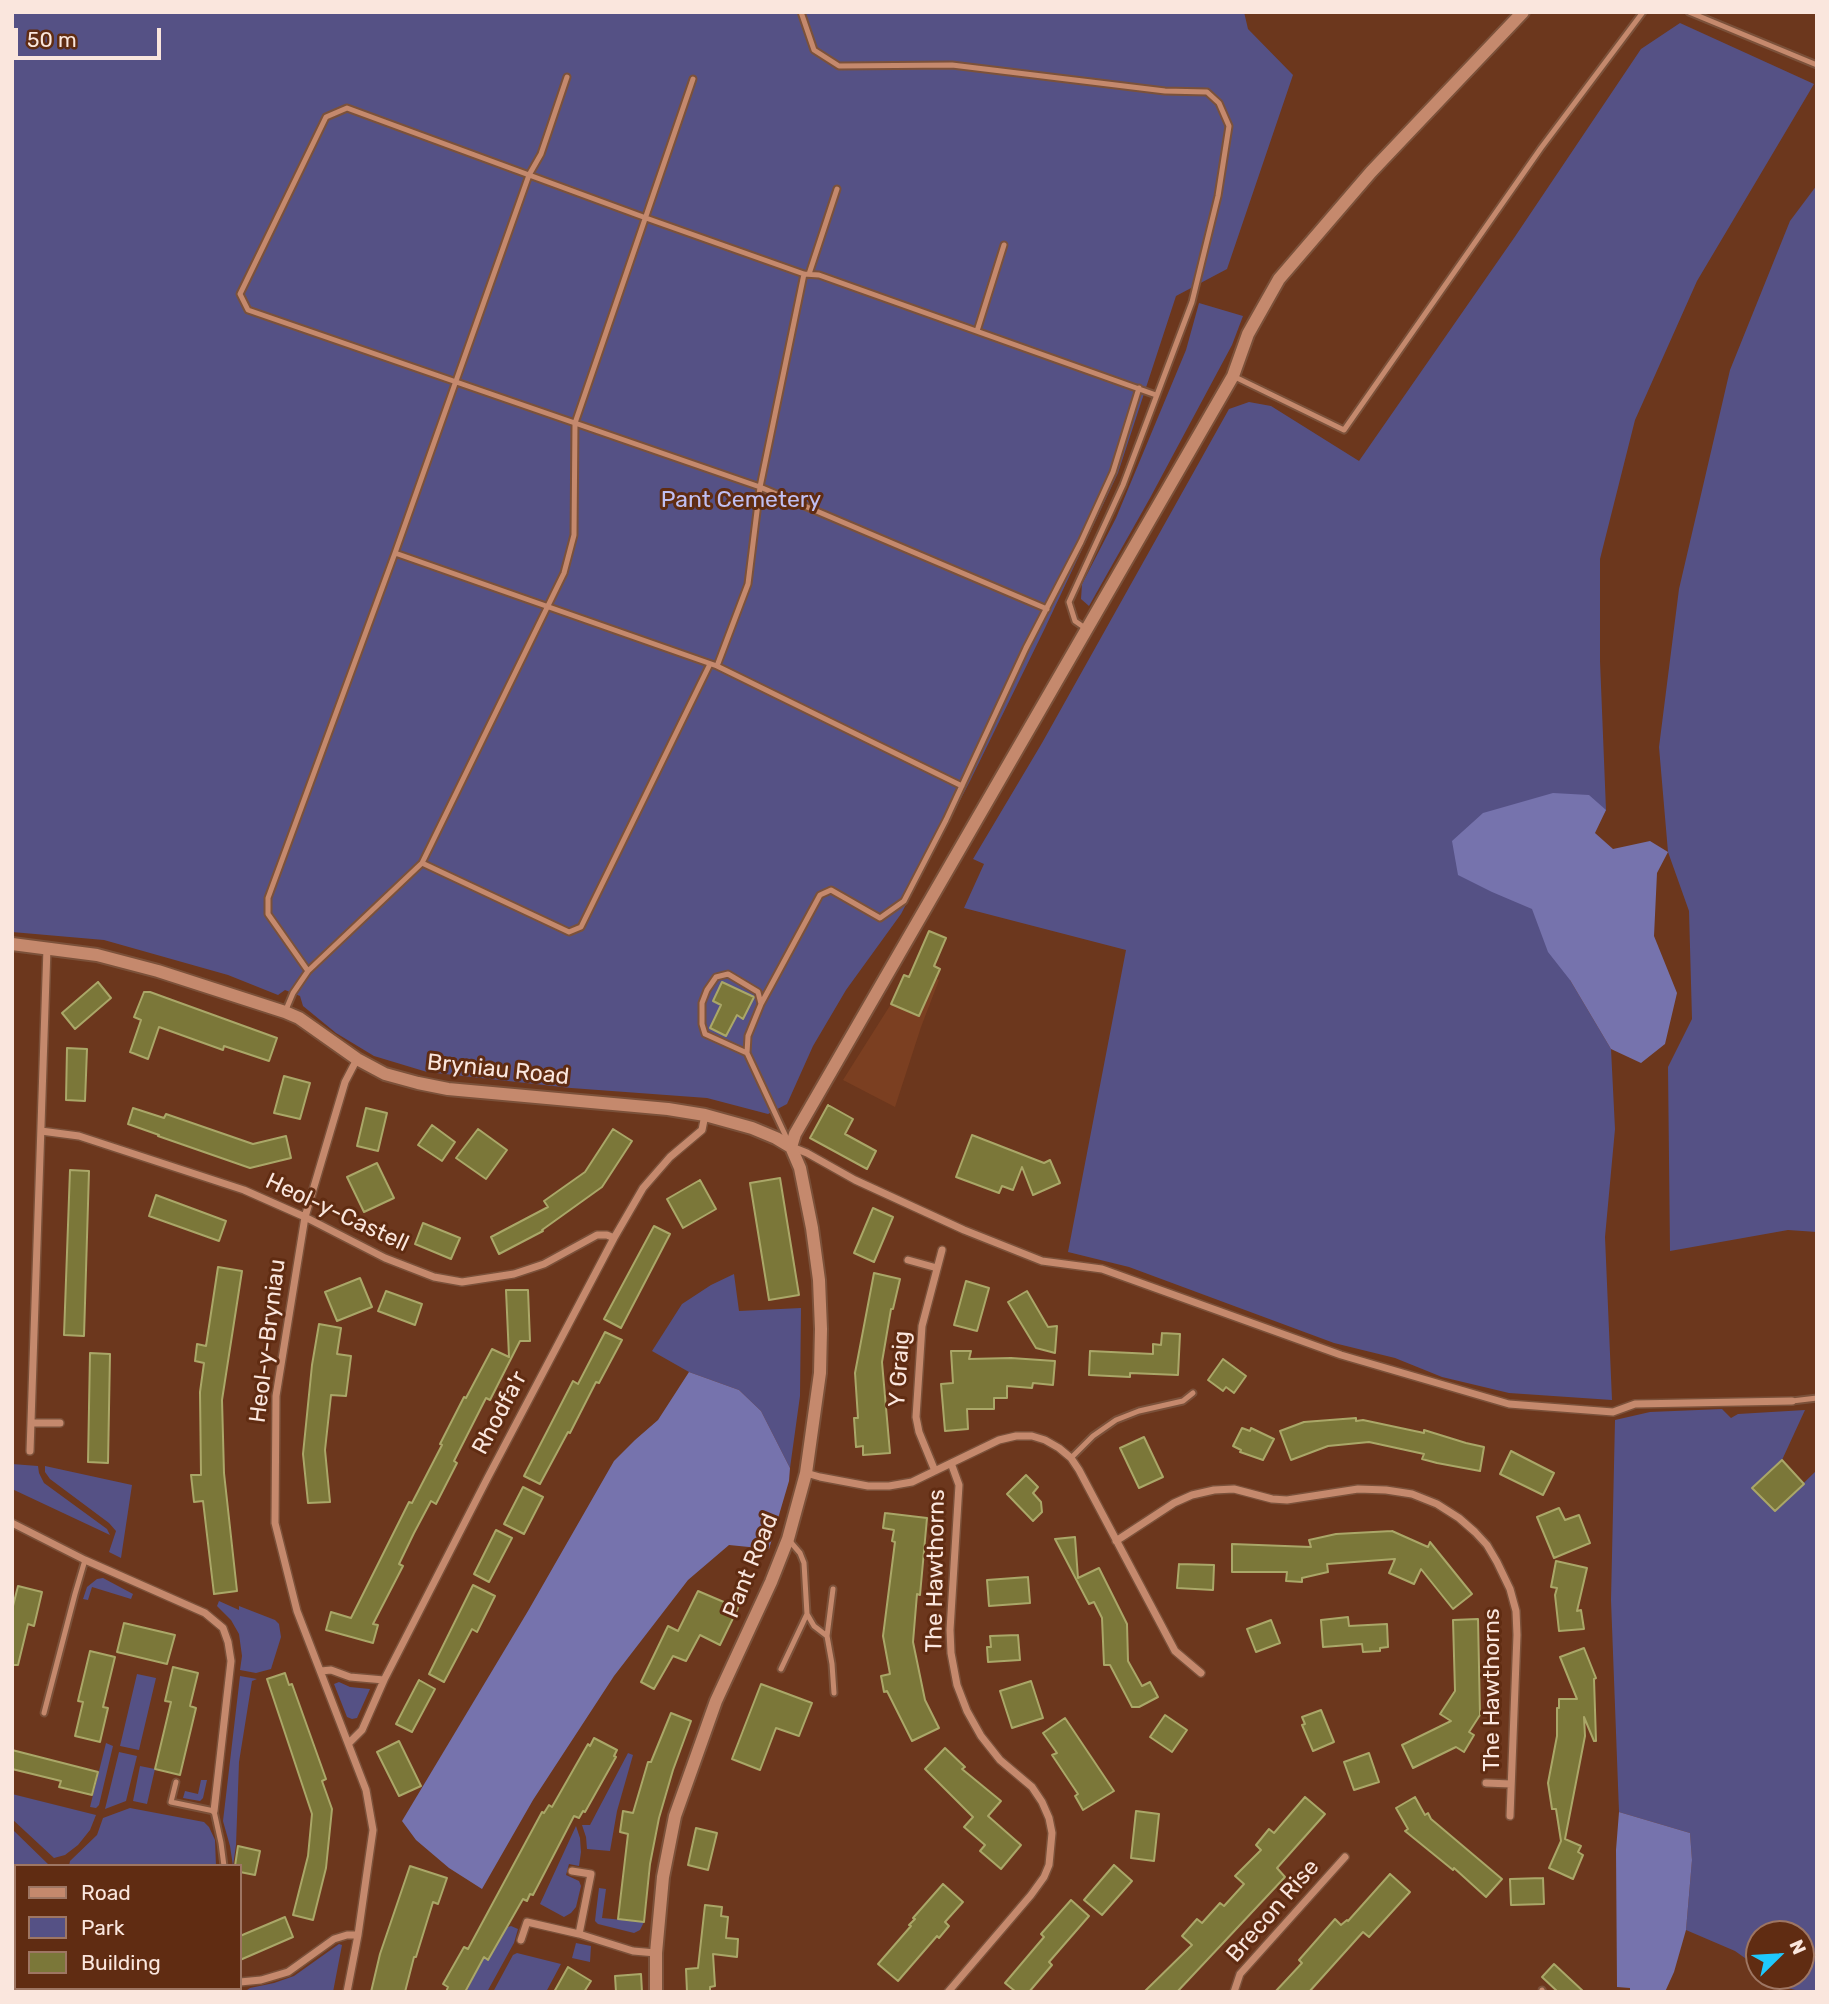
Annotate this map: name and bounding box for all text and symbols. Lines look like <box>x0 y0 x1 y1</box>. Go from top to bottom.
scale bar <box>18 14 164 58</box>
text: 50 m <box>27 27 77 52</box>
park label: Pant Cemetery <box>661 486 821 514</box>
street label: Bryniau Road <box>425 1049 571 1091</box>
street label: Heol-y-Castell <box>261 1168 413 1258</box>
street label: Heol-y-Bryniau <box>244 1258 292 1424</box>
street label: Y Graig <box>884 1330 916 1408</box>
street label: Rhodfa'r <box>467 1367 533 1459</box>
street label: The Hawthorns <box>921 1489 951 1653</box>
street label: Pant Road <box>718 1510 784 1622</box>
street label: The Hawthorns <box>1478 1608 1506 1772</box>
street label: Brecon Rise <box>1221 1854 1325 1968</box>
legend <box>14 1864 242 1990</box>
text: Road <box>81 1880 131 1905</box>
text: Park <box>81 1915 125 1940</box>
north arrow <box>1745 1920 1815 1990</box>
text: N <box>1785 1936 1811 1958</box>
text: Building <box>81 1950 161 1975</box>

